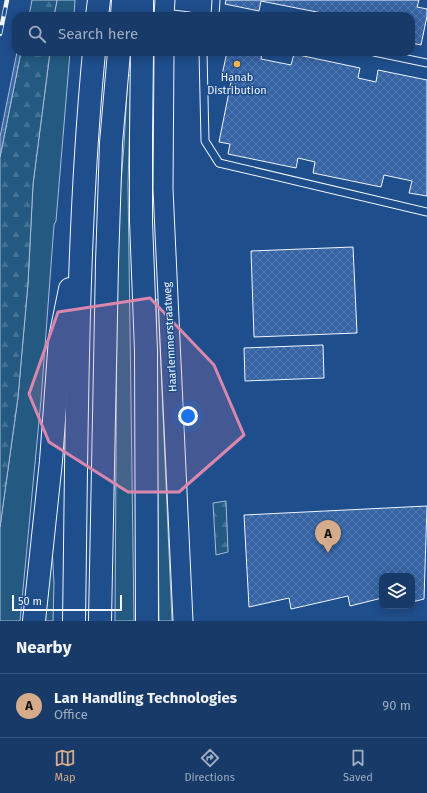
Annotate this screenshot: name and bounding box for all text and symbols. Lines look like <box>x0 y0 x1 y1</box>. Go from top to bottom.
search box <box>12 12 415 56</box>
icon: search <box>26 23 48 45</box>
text: Search here <box>58 25 138 43</box>
marker: Hanab Distribution <box>232 59 242 69</box>
place label: Hanab Distribution <box>207 71 267 97</box>
street label: Haarlemmerstraatweg <box>161 281 179 392</box>
your location <box>178 406 198 426</box>
pin: A <box>315 520 341 553</box>
map controls <box>379 573 415 609</box>
button: layers <box>379 573 415 609</box>
scale bar <box>12 593 122 612</box>
text: 50 m <box>18 595 42 608</box>
text: Nearby <box>16 637 71 658</box>
text: Lan Handling Technologies <box>54 689 237 707</box>
text: A <box>25 698 33 713</box>
text: 90 m <box>382 698 411 713</box>
text: Office <box>54 707 88 722</box>
tab: Map <box>54 747 76 784</box>
tab: Directions <box>184 747 235 784</box>
tab: Saved <box>343 747 373 784</box>

